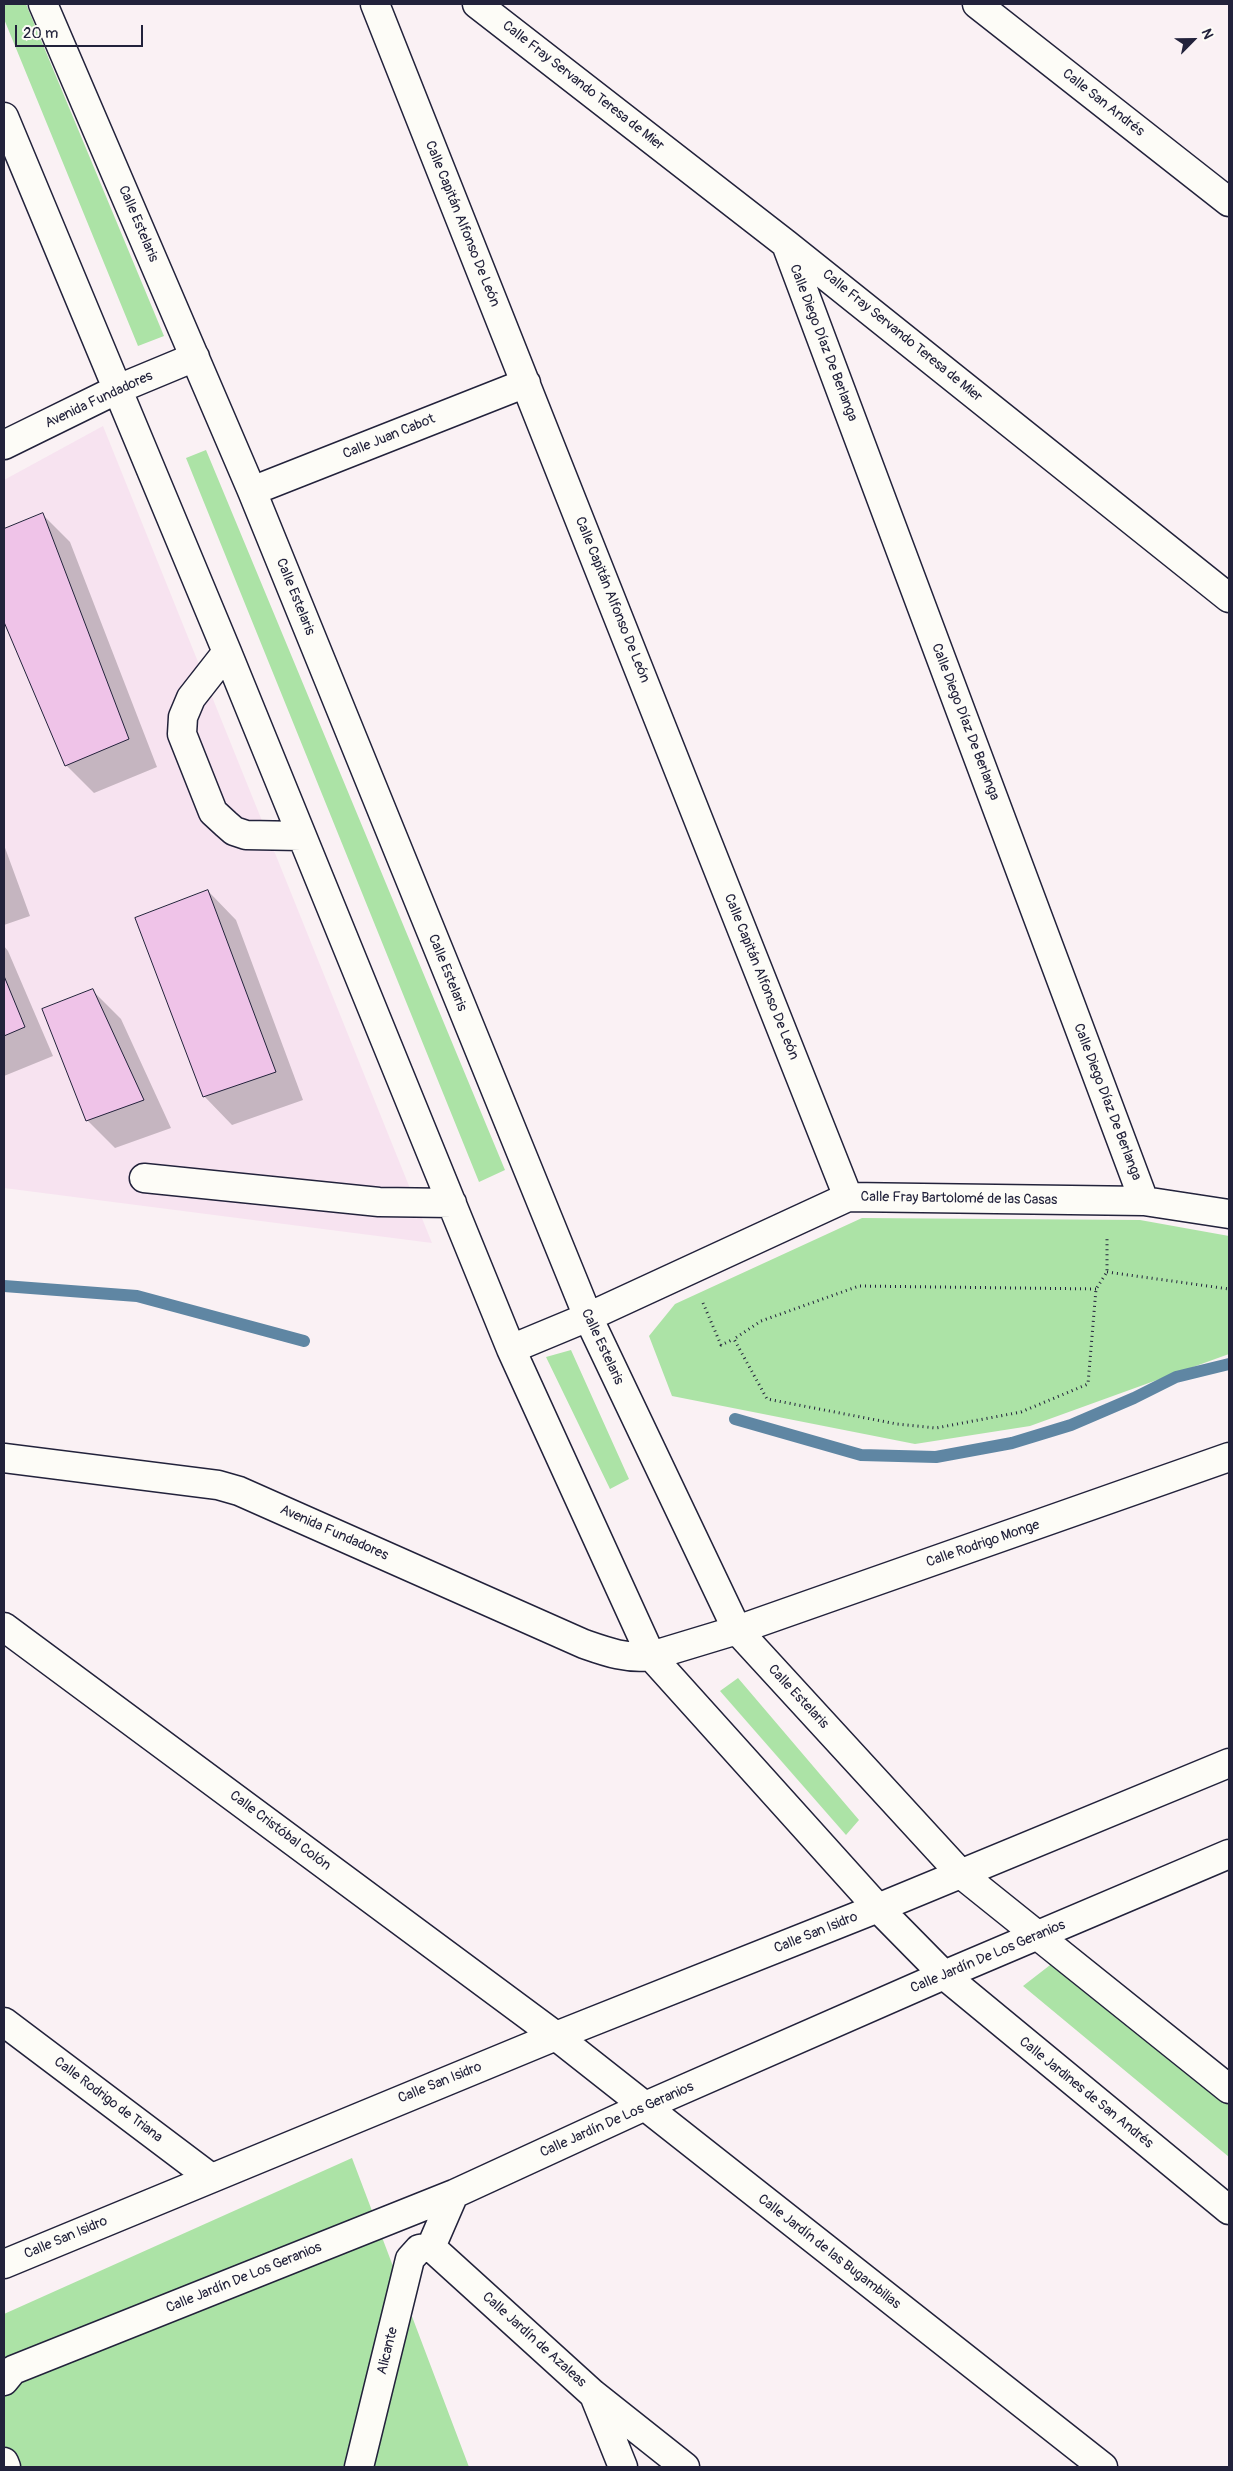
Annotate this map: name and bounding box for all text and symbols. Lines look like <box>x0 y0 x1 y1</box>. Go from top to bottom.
scale bar <box>18 15 145 47</box>
north arrow <box>1168 15 1218 65</box>
street label: Calle Fray Servando Teresa de Mier <box>499 18 667 154</box>
text: 20 m <box>23 24 58 43</box>
text: N <box>1198 26 1217 42</box>
street label: Calle San Andrés <box>1059 66 1147 140</box>
street label: Calle Capitán Alfonso De León <box>421 139 503 309</box>
street label: Calle Estelaris <box>114 183 162 265</box>
street label: Calle Diego Díaz De Berlanga <box>785 262 861 424</box>
street label: Calle Fray Servando Teresa de Mier <box>819 266 985 406</box>
street label: Avenida Fundadores <box>43 368 155 432</box>
street label: Calle Juan Cabot <box>341 411 437 463</box>
street label: Calle Capitán Alfonso De León <box>571 515 653 685</box>
street label: Calle Estelaris <box>272 556 318 638</box>
street label: Calle Diego Díaz De Berlanga <box>927 641 1003 803</box>
street label: Calle Capitán Alfonso De León <box>720 892 802 1062</box>
street label: Calle Estelaris <box>424 932 470 1014</box>
street label: Calle Diego Díaz De Berlanga <box>1069 1021 1145 1183</box>
street label: Calle Fray Bartolomé de las Casas <box>860 1189 1058 1209</box>
street label: Calle Estelaris <box>577 1307 627 1387</box>
street label: Avenida Fundadores <box>277 1502 391 1564</box>
street label: Calle Rodrigo Monge <box>924 1517 1042 1571</box>
street label: Calle Estelaris <box>764 1661 832 1733</box>
street label: Calle Cristóbal Colón <box>226 1788 334 1874</box>
street label: Calle San Isidro <box>772 1909 860 1957</box>
street label: Calle Jardín De Los Geranios <box>908 1917 1068 1997</box>
street label: Calle Jardines de San Andrés <box>1016 2034 1156 2152</box>
street label: Calle Rodrigo de Triana <box>50 2054 166 2146</box>
street label: Calle San Isidro <box>396 2059 484 2107</box>
street label: Calle Jardín De Los Geranios <box>538 2079 696 2161</box>
street label: Calle Jardín de las Bugambilias <box>754 2191 904 2313</box>
street label: Calle San Isidro <box>22 2213 110 2263</box>
street label: Calle Jardín De Los Geranios <box>164 2239 324 2317</box>
street label: Calle Jardín de Azaleas <box>479 2289 589 2391</box>
street label: Alicante <box>374 2325 402 2377</box>

